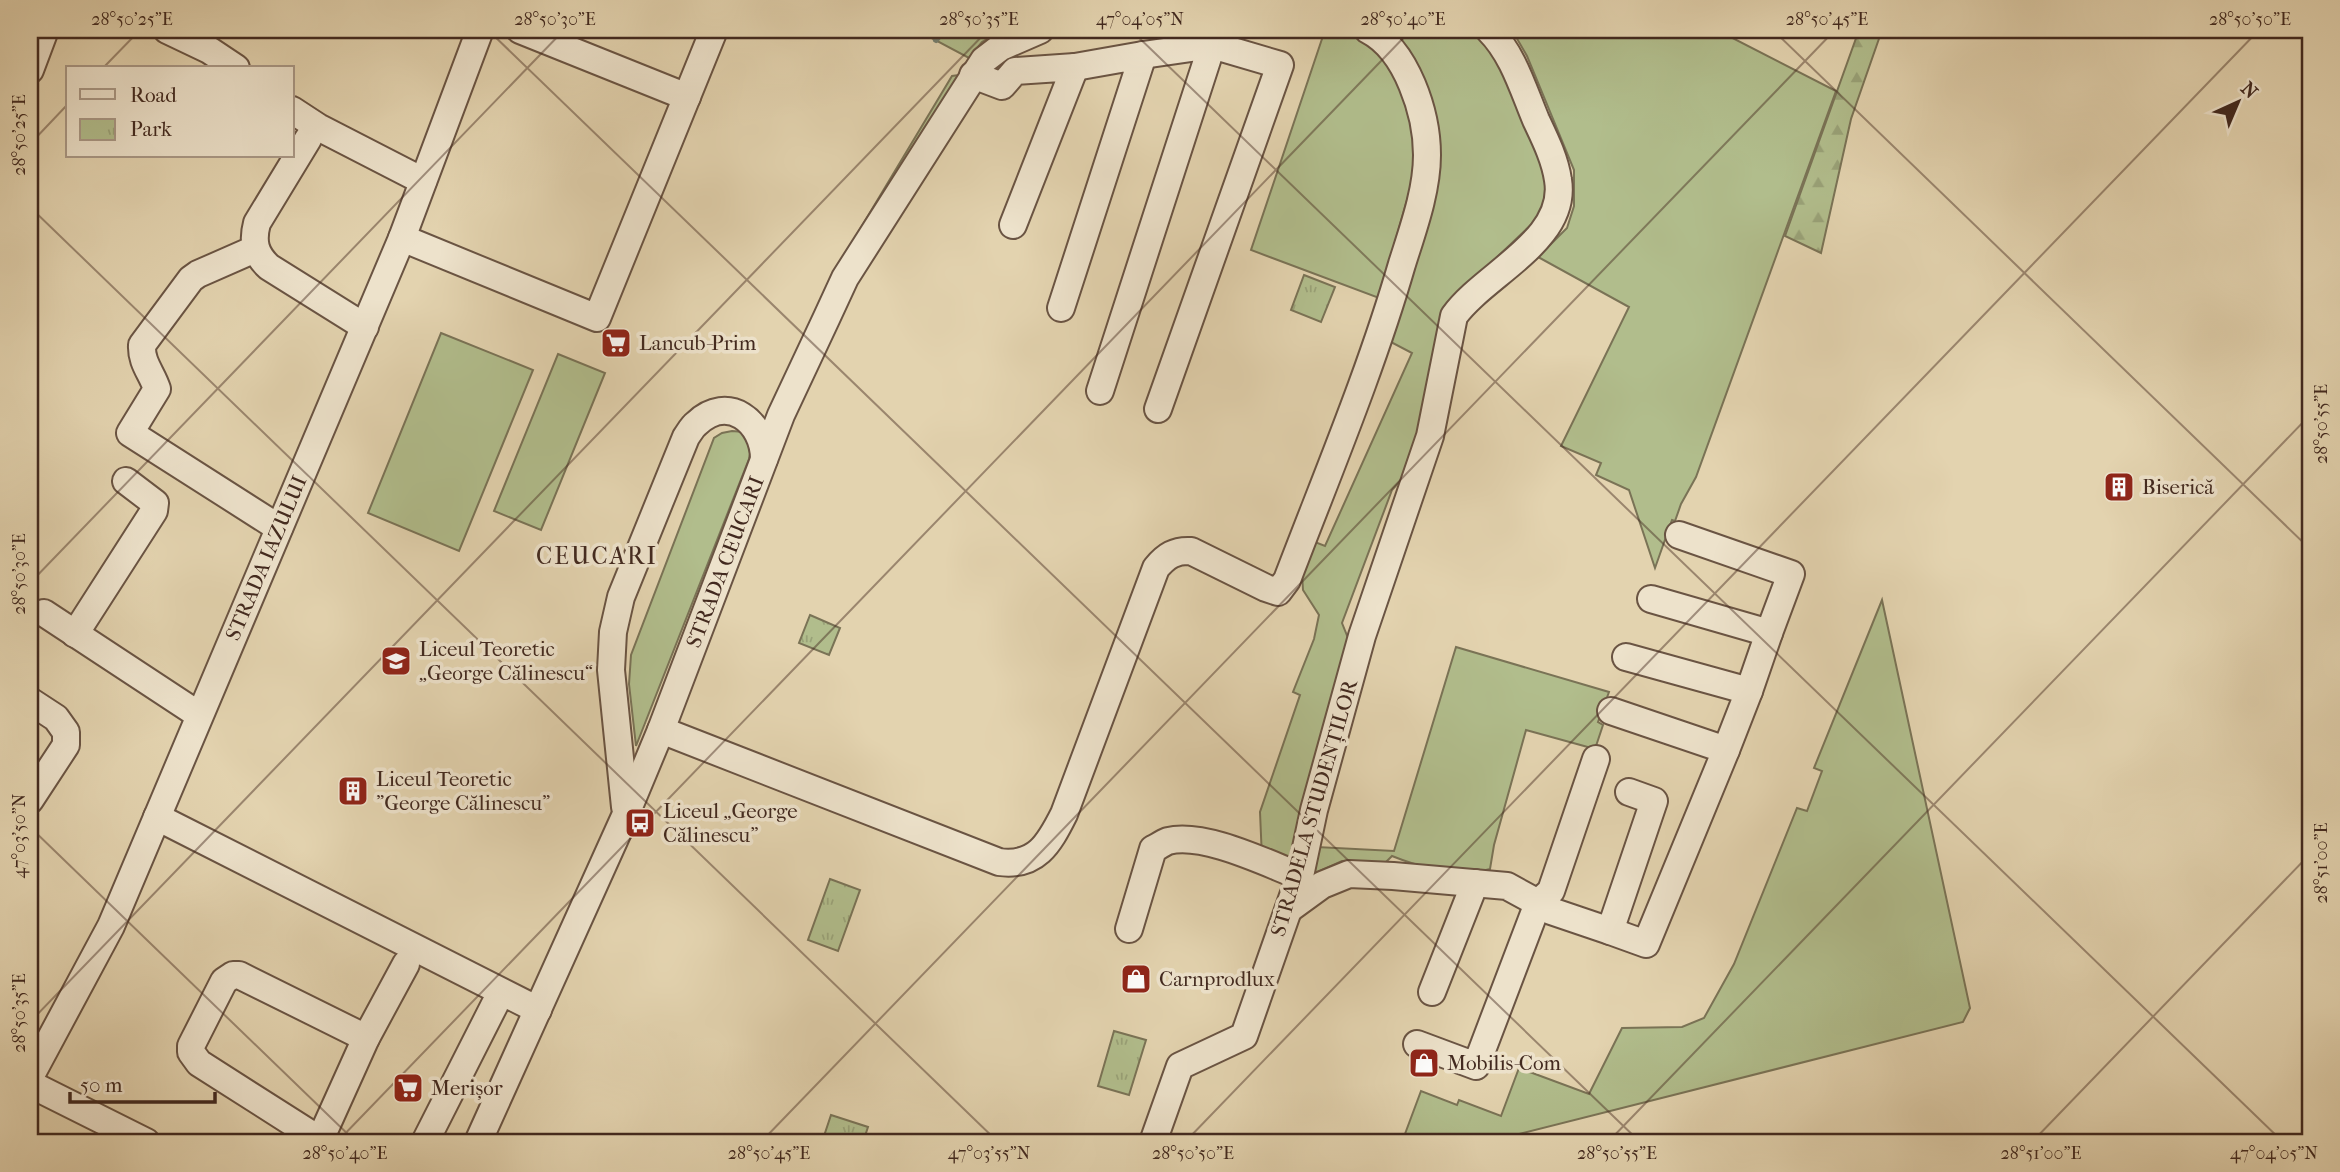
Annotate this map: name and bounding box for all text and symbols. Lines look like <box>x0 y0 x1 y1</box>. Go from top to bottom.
text: 28°50'25"E <box>91 9 173 30</box>
text: 28°50'30"E <box>514 9 596 30</box>
text: 28°50'35"E <box>939 9 1019 30</box>
text: 47°04'05"N <box>1096 9 1184 30</box>
text: 28°50'40"E <box>1361 9 1445 30</box>
text: 28°50'45"E <box>1786 9 1868 30</box>
text: 28°50'50"E <box>2209 9 2291 30</box>
legend <box>66 66 294 158</box>
north arrow <box>2204 66 2274 136</box>
text: N <box>2236 78 2262 104</box>
text: Road <box>130 83 177 107</box>
text: 28°50'25"E <box>9 94 30 176</box>
text: Park <box>130 117 172 141</box>
supermarket icon: Lancub-Prim <box>599 326 633 360</box>
place label: Lancub-Prim <box>639 331 757 355</box>
text: 28°50'55"E <box>2311 384 2332 464</box>
building icon: Biserică <box>2102 470 2136 504</box>
street label: STRADA IAZULUI <box>220 472 312 644</box>
street label: STRADA CEUCARI <box>681 473 769 651</box>
place label: Biserică <box>2142 475 2214 499</box>
text: 28°50'30"E <box>9 533 30 615</box>
district label: CEUCARI <box>536 542 658 570</box>
place label: Liceul Teoretic „George Călinescu“ <box>419 637 593 685</box>
school or university icon: Liceul Teoretic „George Călinescu“ <box>379 644 413 678</box>
street label: STRADELA STUDENȚILOR <box>1266 676 1362 939</box>
place label: Liceul Teoretic "George Călinescu" <box>376 767 550 815</box>
building icon: Liceul Teoretic "George Călinescu" <box>336 774 370 808</box>
text: 47°03'50"N <box>9 793 30 878</box>
place label: Liceul „George Călinescu” <box>663 799 798 847</box>
bus stop icon: Liceul „George Călinescu” <box>623 806 657 840</box>
text: 28°51'00"E <box>2311 823 2332 903</box>
shop icon: Carnprodlux <box>1119 962 1153 996</box>
place label: Carnprodlux <box>1159 967 1275 991</box>
text: 28°50'35"E <box>9 973 30 1053</box>
shop icon: Mobilis-Com <box>1407 1046 1441 1080</box>
place label: Mobilis-Com <box>1447 1051 1562 1075</box>
scale bar <box>70 1060 215 1104</box>
supermarket icon: Merișor <box>391 1071 425 1105</box>
text: 50 m <box>80 1073 123 1097</box>
place label: Merișor <box>431 1076 503 1100</box>
text: 28°50'40"E <box>303 1143 387 1164</box>
text: 28°50'45"E <box>728 1143 810 1164</box>
text: 47°03'55"N <box>948 1143 1031 1164</box>
text: 28°50'50"E <box>1152 1143 1234 1164</box>
text: 28°50'55"E <box>1577 1143 1657 1164</box>
text: 28°51'00"E <box>2001 1143 2081 1164</box>
text: 47°04'05"N <box>2230 1143 2318 1164</box>

